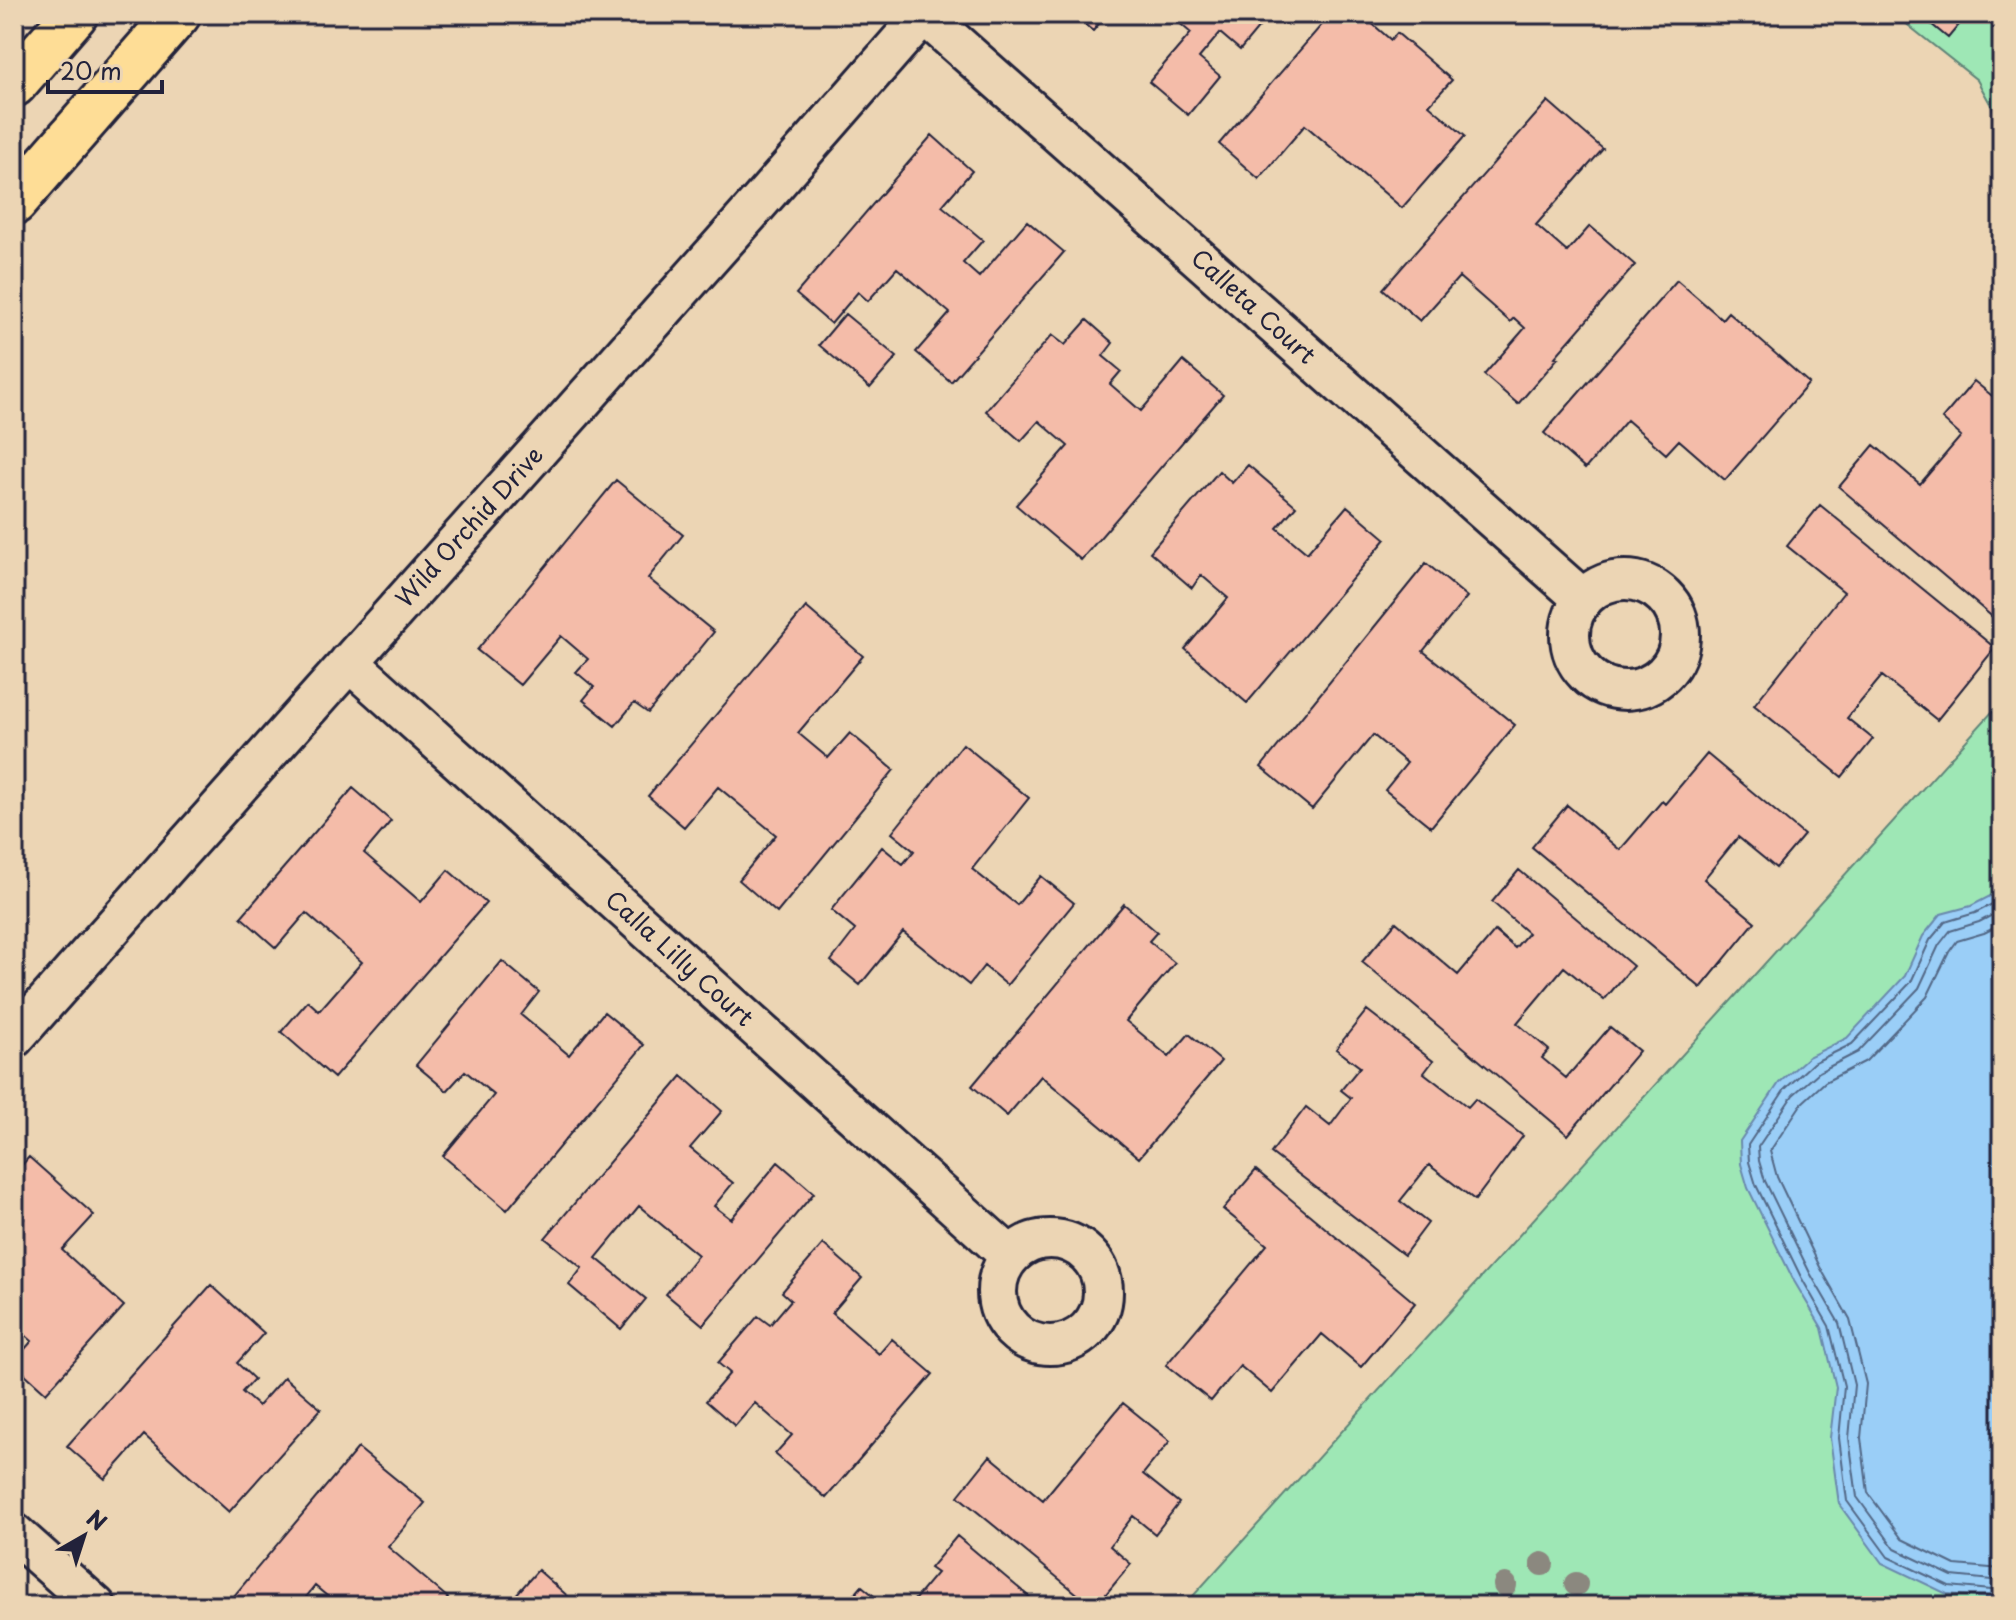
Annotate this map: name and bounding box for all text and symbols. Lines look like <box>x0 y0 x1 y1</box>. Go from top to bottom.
scale bar <box>48 44 162 94</box>
text: 20 m <box>60 52 122 88</box>
street label: Calleta Court <box>1184 240 1325 372</box>
street label: Wild Orchid Drive <box>386 437 551 614</box>
street label: Calla Lilly Court <box>598 881 763 1034</box>
north arrow <box>44 1496 124 1576</box>
text: N <box>80 1501 115 1538</box>

